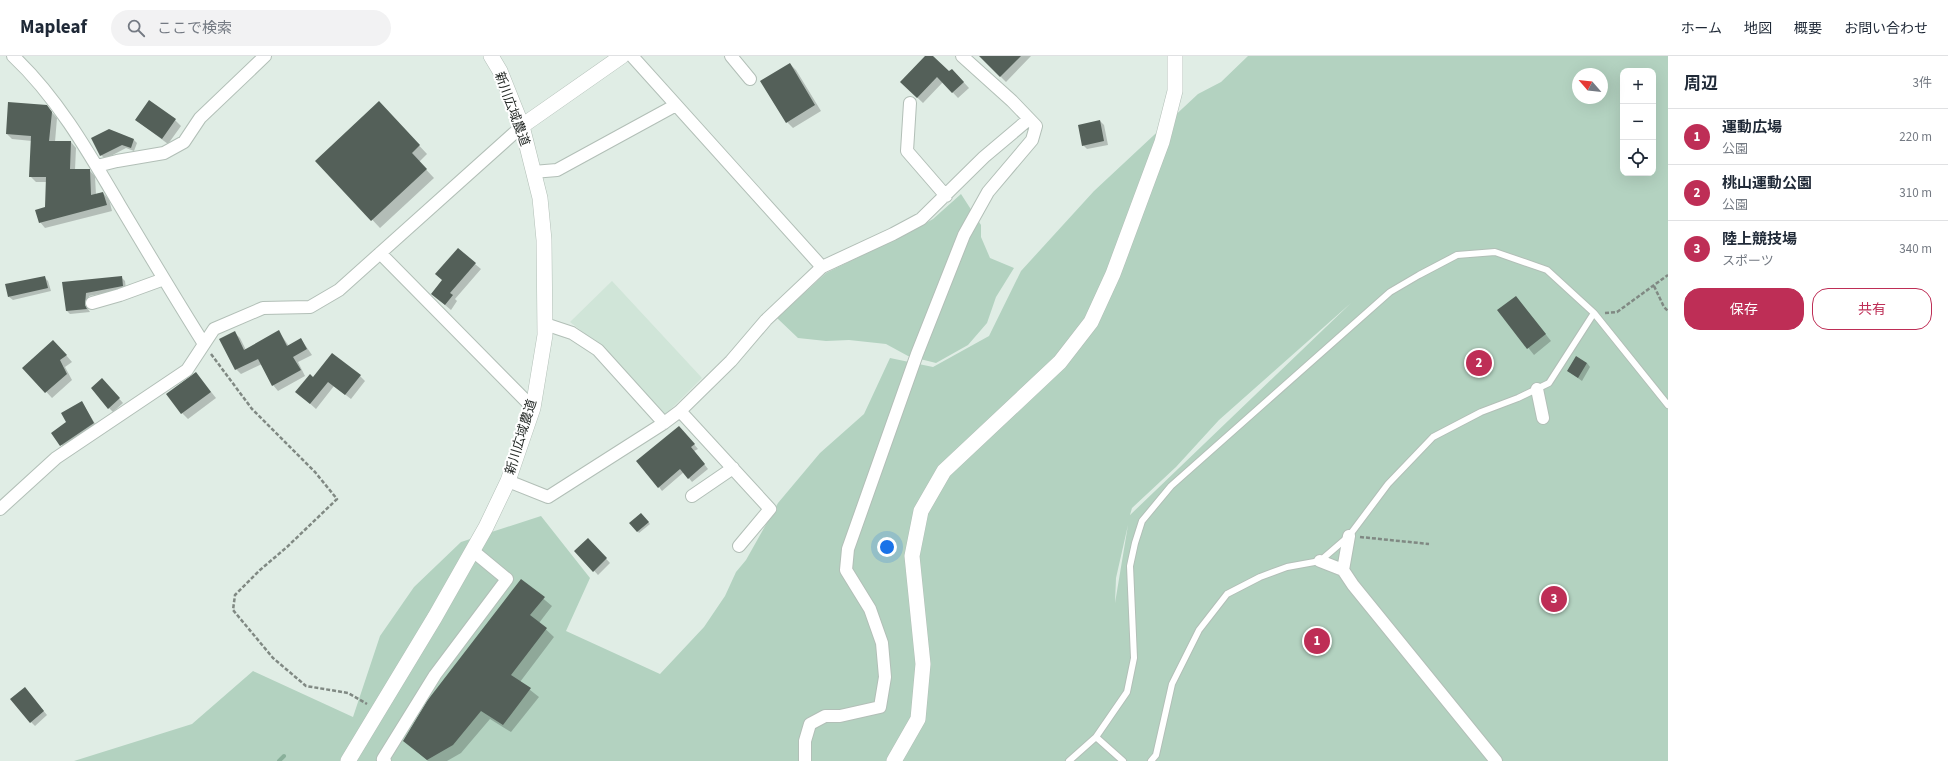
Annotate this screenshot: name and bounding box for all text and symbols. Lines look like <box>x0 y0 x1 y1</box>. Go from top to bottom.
search box <box>111 10 391 46</box>
text: Mapleaf <box>20 14 87 41</box>
icon: search <box>125 17 147 39</box>
text: ここで検索 <box>157 18 232 39</box>
text: ホーム <box>1680 19 1722 39</box>
text: 地図 <box>1744 19 1772 39</box>
text: 概要 <box>1794 19 1822 39</box>
text: お問い合わせ <box>1844 19 1928 39</box>
north arrow <box>1572 68 1608 104</box>
map controls <box>1620 68 1656 176</box>
button: + <box>1620 68 1656 104</box>
street label: 新川広域農道 <box>490 69 534 149</box>
text: 周辺 <box>1684 72 1718 96</box>
text: 3件 <box>1913 74 1932 92</box>
button: − <box>1620 104 1656 140</box>
text: 運動広場 <box>1722 117 1782 138</box>
text: 1 <box>1694 128 1700 146</box>
text: 220 m <box>1899 128 1932 146</box>
button: locate <box>1620 140 1656 176</box>
text: 公園 <box>1722 140 1748 158</box>
text: 桃山運動公園 <box>1722 173 1812 194</box>
text: 2 <box>1694 184 1700 202</box>
text: 310 m <box>1899 184 1932 202</box>
text: 公園 <box>1722 196 1748 214</box>
text: 陸上競技場 <box>1722 229 1797 250</box>
text: 3 <box>1694 240 1700 258</box>
text: 340 m <box>1899 240 1932 258</box>
text: スポーツ <box>1722 252 1774 270</box>
button: 保存 <box>1684 288 1804 330</box>
button: 共有 <box>1812 288 1932 330</box>
pin: 2 <box>1466 348 1492 378</box>
street label: 新川広域農道 <box>501 397 541 477</box>
your location <box>877 537 897 557</box>
pin: 3 <box>1541 584 1567 614</box>
pin: 1 <box>1304 626 1330 656</box>

